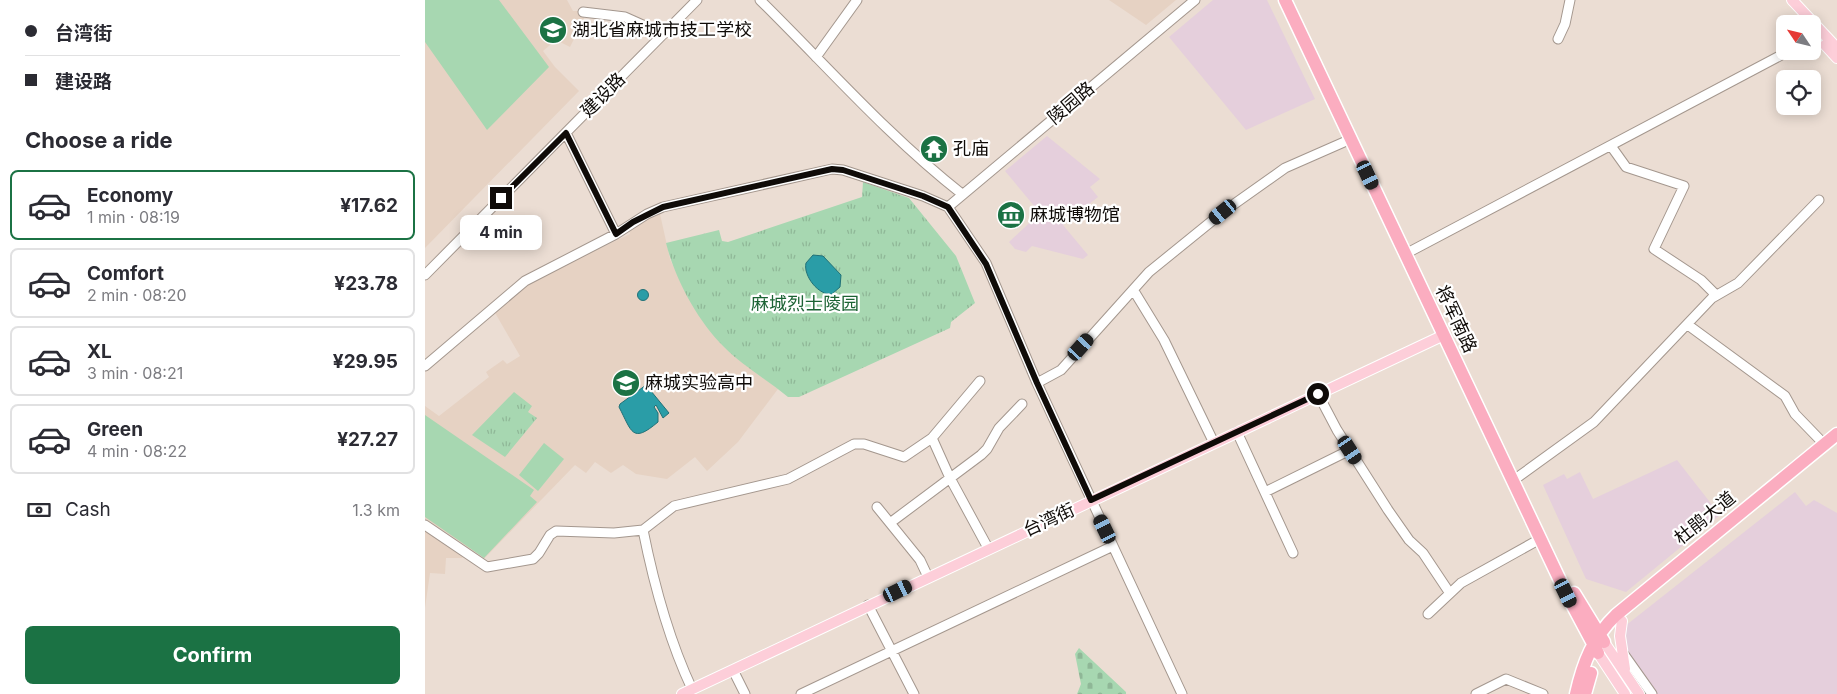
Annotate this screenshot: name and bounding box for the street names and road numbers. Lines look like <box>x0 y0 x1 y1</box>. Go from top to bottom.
street label: 建设路 <box>576 68 629 121</box>
street label: 陵园路 <box>1043 77 1098 128</box>
street label: 将军南路 <box>1432 282 1481 356</box>
street label: 杜鹃大道 <box>1670 487 1739 548</box>
street label: 台湾街 <box>1020 499 1078 540</box>

